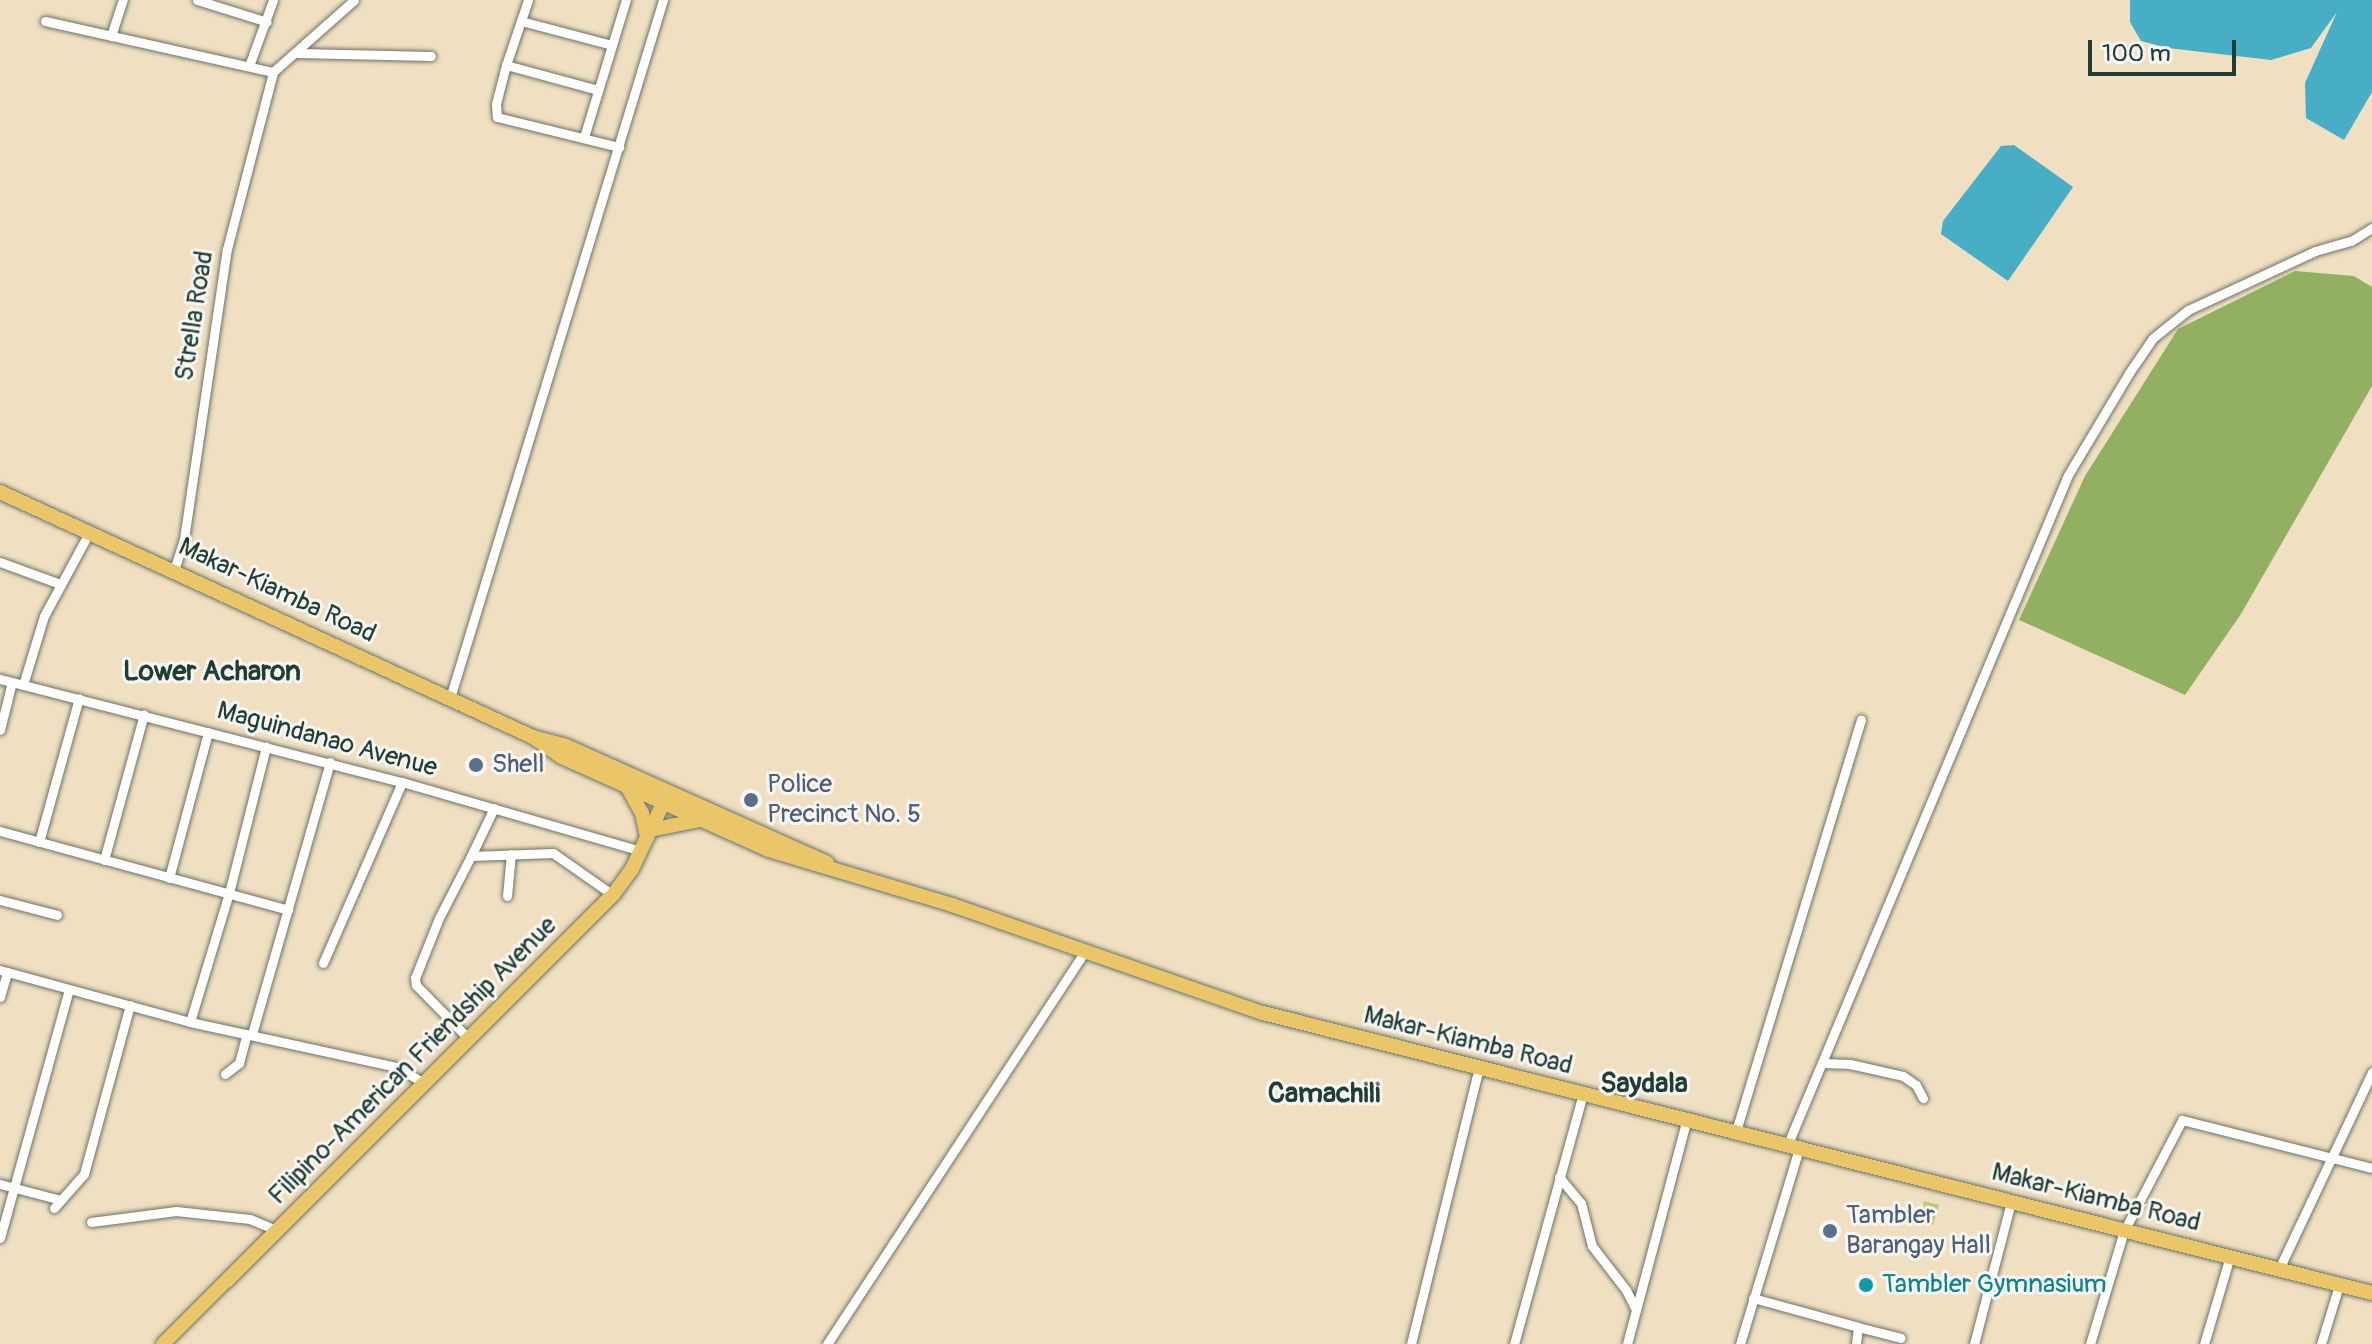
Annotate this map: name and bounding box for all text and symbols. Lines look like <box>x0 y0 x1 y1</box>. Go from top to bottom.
scale bar <box>2092 24 2240 74</box>
text: 100 m <box>2102 39 2171 68</box>
street label: Strella Road <box>169 249 221 383</box>
street label: Makar-Kiamba Road <box>173 532 381 650</box>
district label: Lower Acharon <box>123 655 301 689</box>
street label: Maguindanao Avenue <box>214 696 440 784</box>
place label: Shell <box>492 749 545 781</box>
marker: Shell <box>467 756 485 774</box>
place label: Police Precinct No. 5 <box>767 769 921 830</box>
marker: Police Precinct No. 5 <box>742 791 760 809</box>
street label: Filipino-American Friendship Avenue <box>262 910 564 1212</box>
street label: Makar-Kiamba Road <box>1360 1000 1576 1082</box>
district label: Saydala <box>1600 1067 1688 1101</box>
district label: Camachili <box>1268 1077 1380 1111</box>
street label: Makar-Kiamba Road <box>1988 1157 2204 1239</box>
place label: Tambler Barangay Hall <box>1846 1200 1991 1262</box>
marker: Tambler Barangay Hall <box>1821 1222 1839 1240</box>
place label: Tambler Gymnasium <box>1882 1269 2107 1301</box>
marker: Tambler Gymnasium <box>1857 1276 1875 1294</box>

